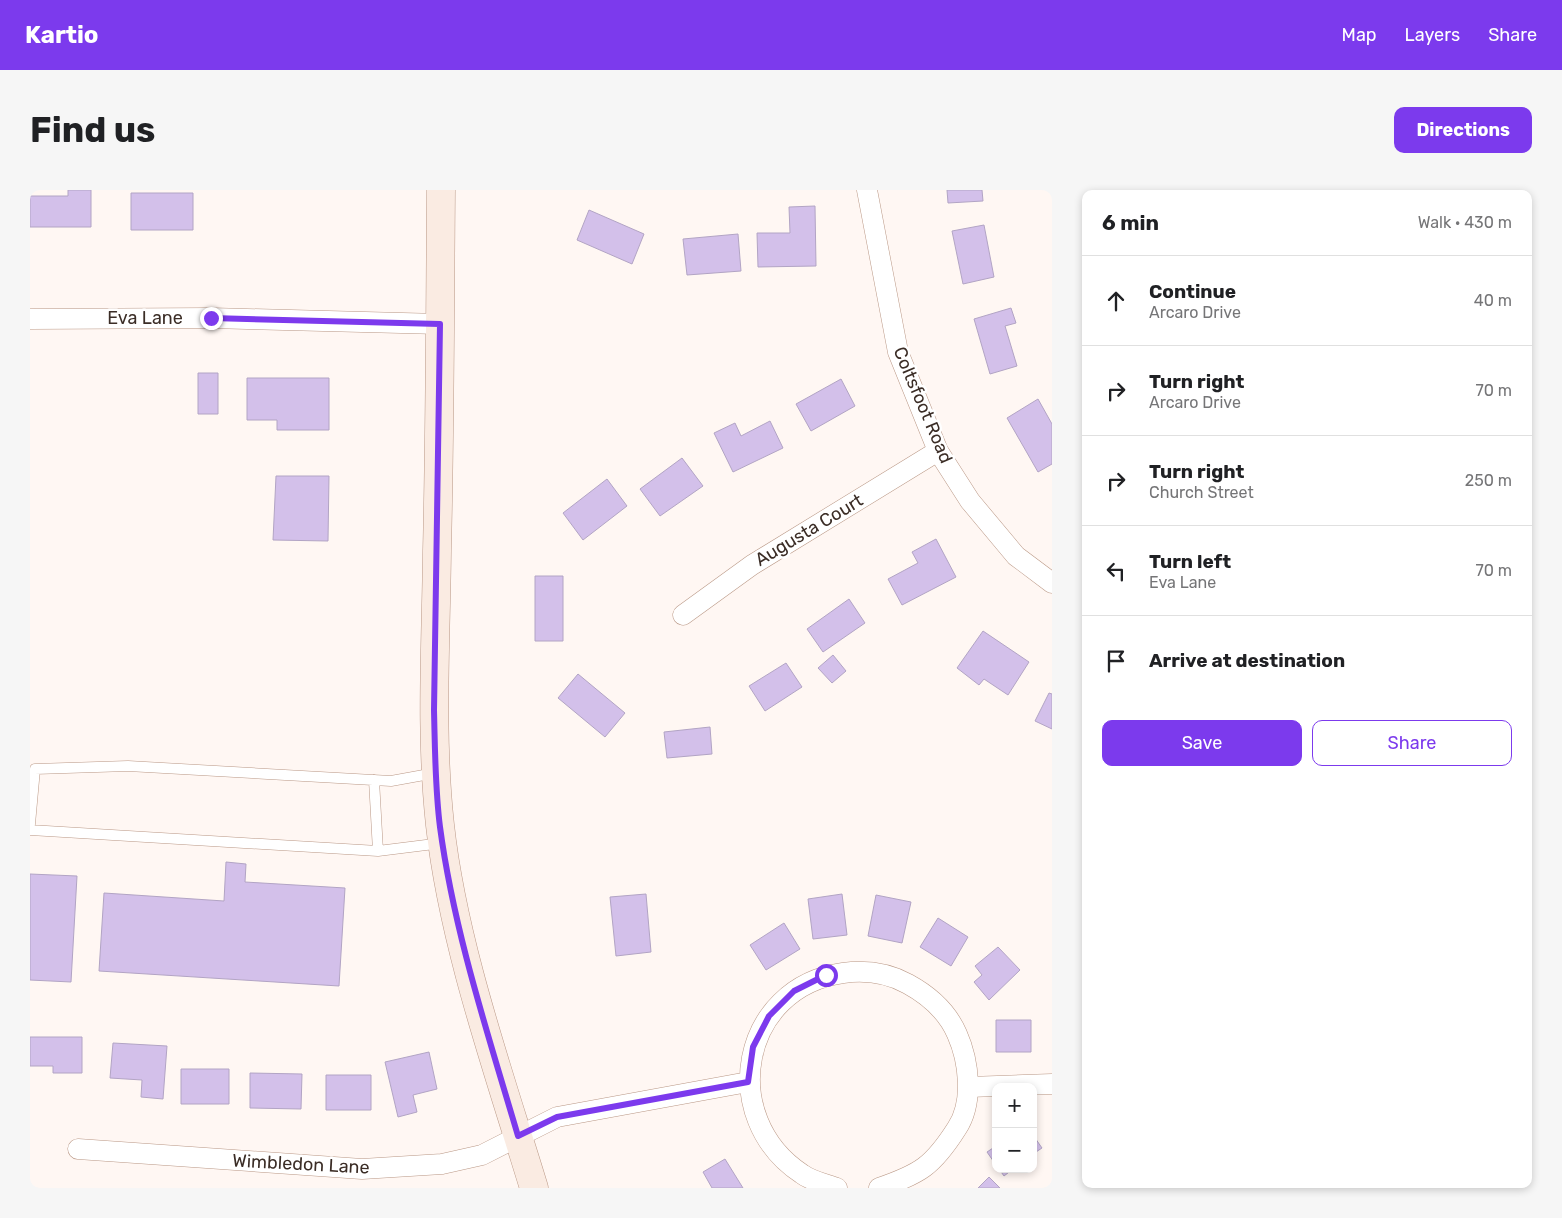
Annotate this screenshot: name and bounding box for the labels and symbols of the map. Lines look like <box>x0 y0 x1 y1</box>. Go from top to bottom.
street label: Eva Lane <box>107 307 183 329</box>
route end <box>200 307 223 330</box>
street label: Coltsfoot Road <box>889 343 957 467</box>
street label: Augusta Court <box>751 489 867 571</box>
route start <box>815 964 838 987</box>
street label: Wimbledon Lane <box>232 1149 370 1179</box>

